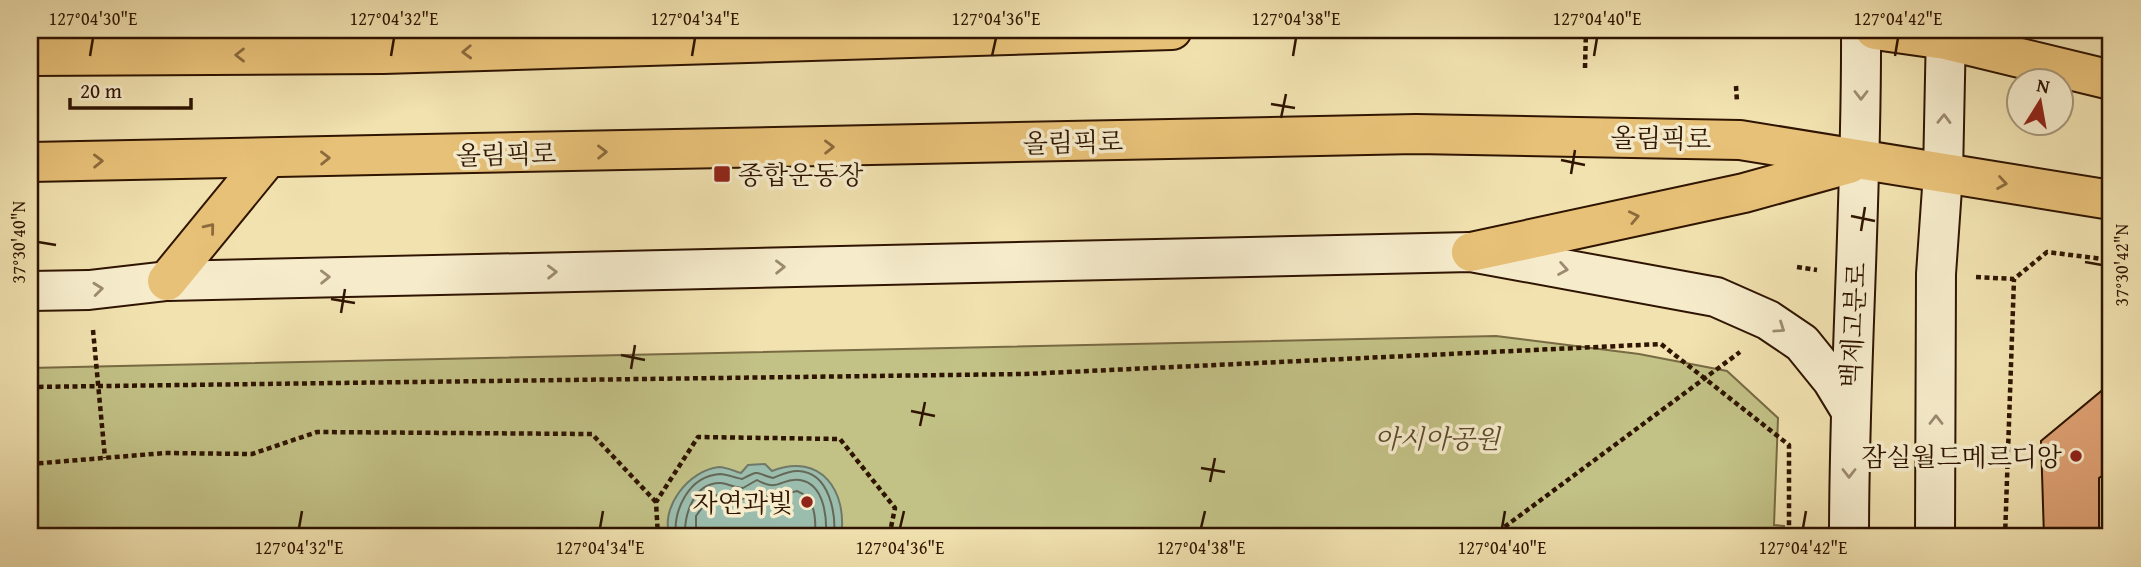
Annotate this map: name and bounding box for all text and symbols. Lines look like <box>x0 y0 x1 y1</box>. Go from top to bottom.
text: 127°04'30"E <box>49 5 137 32</box>
text: 127°04'32"E <box>350 5 438 32</box>
text: 127°04'34"E <box>651 5 739 32</box>
text: 127°04'36"E <box>952 5 1040 32</box>
text: 127°04'38"E <box>1252 5 1340 32</box>
text: 127°04'40"E <box>1553 5 1641 32</box>
text: 127°04'42"E <box>1854 5 1942 32</box>
one-way arrow <box>461 44 472 59</box>
one-way arrow <box>234 47 244 63</box>
scale bar <box>70 66 191 110</box>
north arrow <box>2004 66 2074 136</box>
text: N <box>2034 70 2052 100</box>
text: 20 m <box>80 75 122 106</box>
one-way arrow <box>1853 90 1869 101</box>
one-way arrow <box>1936 113 1952 124</box>
street label: 올림픽로 <box>1610 118 1712 158</box>
street label: 올림픽로 <box>1022 122 1124 162</box>
street label: 올림픽로 <box>455 134 557 174</box>
one-way arrow <box>825 139 835 155</box>
one-way arrow <box>597 144 608 160</box>
one-way arrow <box>321 150 331 166</box>
one-way arrow <box>93 154 104 169</box>
place label: 종합운동장 <box>738 155 864 194</box>
marker: 종합운동장 <box>712 164 732 184</box>
one-way arrow <box>1996 175 2008 190</box>
text: 37°30'40"N <box>5 200 32 283</box>
one-way arrow <box>1628 210 1640 225</box>
text: 37°30'42"N <box>2108 223 2135 306</box>
one-way arrow <box>202 224 214 237</box>
one-way arrow <box>775 260 786 275</box>
one-way arrow <box>1557 260 1569 275</box>
street label: 백제고분로 <box>1830 261 1876 389</box>
one-way arrow <box>547 265 558 280</box>
one-way arrow <box>320 270 331 285</box>
one-way arrow <box>93 282 104 297</box>
one-way arrow <box>1772 320 1785 332</box>
one-way arrow <box>1928 414 1943 425</box>
park label: 아시아공원 <box>1374 419 1502 458</box>
place label: 잠실월드메르디앙 <box>1861 437 2062 476</box>
marker: 잠실월드메르디앙 <box>2068 448 2084 464</box>
one-way arrow <box>1841 468 1857 478</box>
place label: 자연과빛 <box>693 483 793 522</box>
marker: 자연과빛 <box>799 494 815 510</box>
text: 127°04'32"E <box>255 534 343 561</box>
text: 127°04'34"E <box>556 534 644 561</box>
text: 127°04'36"E <box>856 534 944 561</box>
text: 127°04'38"E <box>1157 534 1245 561</box>
text: 127°04'40"E <box>1458 534 1546 561</box>
text: 127°04'42"E <box>1759 534 1847 561</box>

